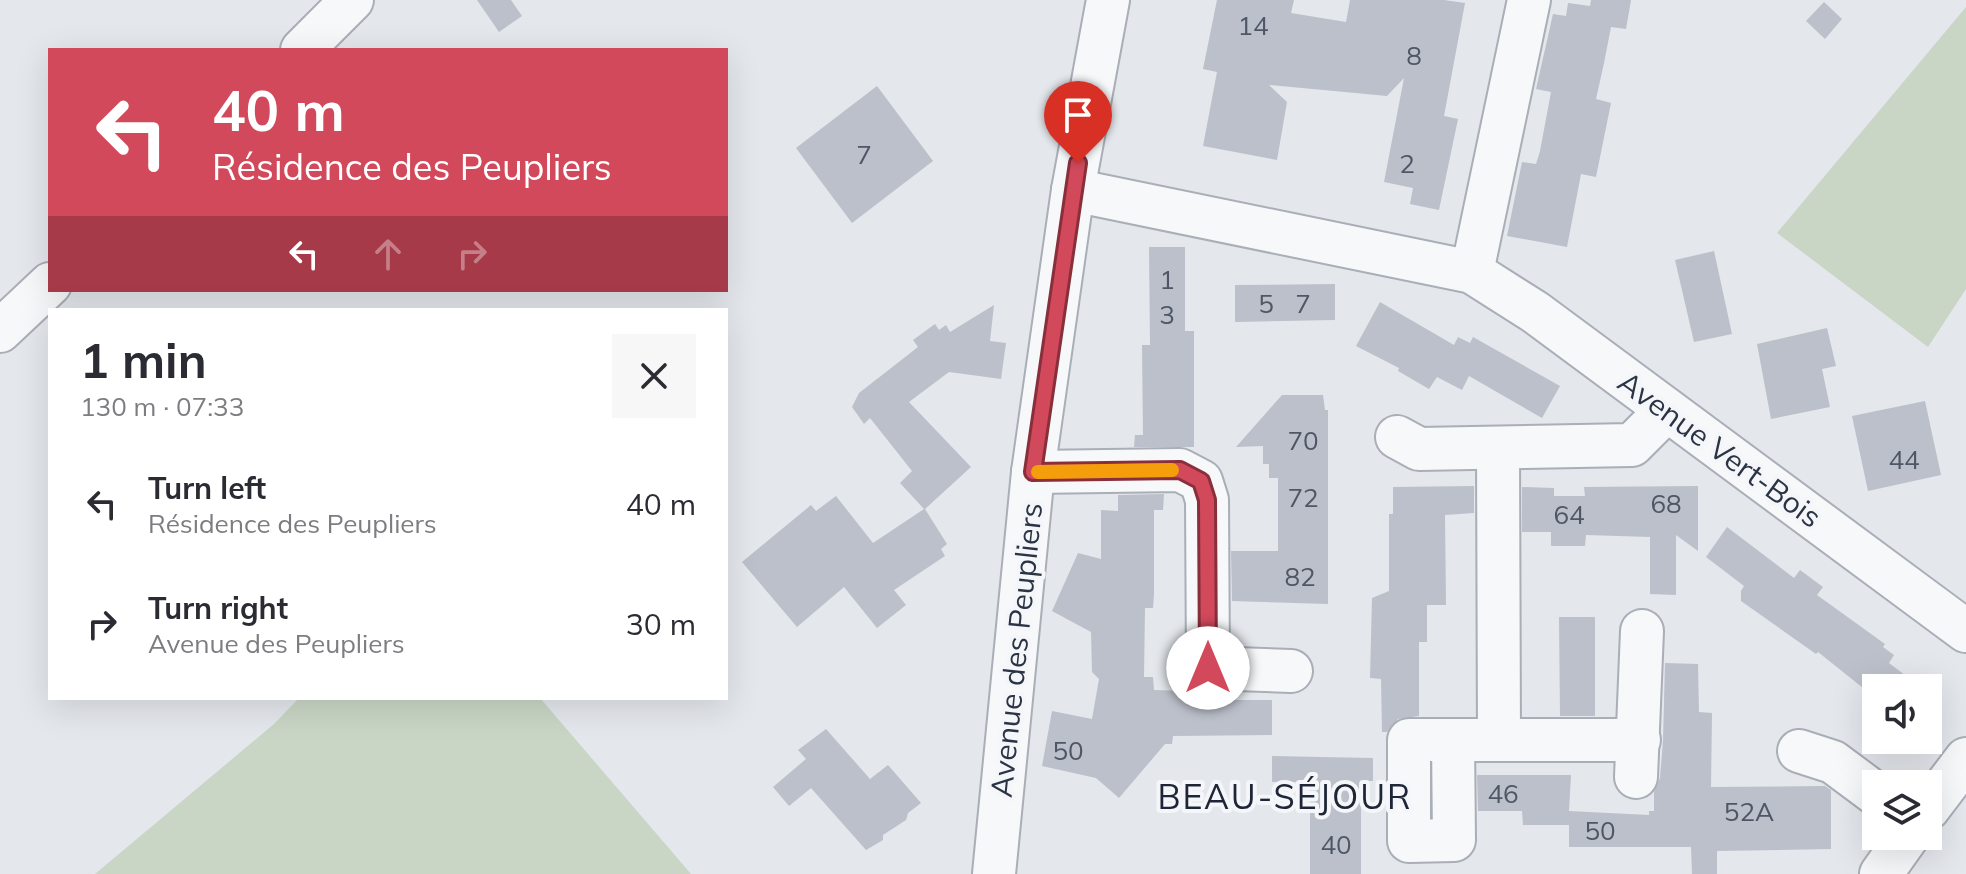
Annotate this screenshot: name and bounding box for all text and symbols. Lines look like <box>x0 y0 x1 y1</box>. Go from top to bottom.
house number: 14 <box>1237 9 1269 42</box>
house number: 8 <box>1406 39 1422 72</box>
text: 40 m <box>212 75 345 145</box>
icon: left <box>80 80 184 184</box>
pin <box>1044 81 1112 163</box>
icon: arrive <box>1056 93 1100 137</box>
house number: 7 <box>856 138 872 171</box>
text: Résidence des Peupliers <box>212 144 612 189</box>
house number: 2 <box>1399 147 1415 180</box>
icon: left <box>282 232 326 276</box>
icon: ahead <box>366 232 410 276</box>
icon: right <box>450 232 494 276</box>
house number: 1 <box>1159 263 1175 296</box>
house number: 5 <box>1258 287 1274 320</box>
house number: 7 <box>1295 287 1311 320</box>
house number: 3 <box>1159 298 1175 331</box>
text: 1 min <box>80 330 207 390</box>
button: close <box>612 334 696 418</box>
street label: Avenue Vert-Bois <box>1611 362 1829 536</box>
text: 130 m · 07:33 <box>80 390 244 423</box>
house number: 70 <box>1287 424 1319 457</box>
house number: 44 <box>1888 443 1920 476</box>
text: Turn left <box>148 469 266 507</box>
house number: 72 <box>1287 481 1319 514</box>
icon: left <box>80 482 124 526</box>
text: 40 m <box>626 485 696 523</box>
house number: 68 <box>1650 487 1682 520</box>
house number: 64 <box>1553 498 1585 531</box>
street label: Avenue des Peupliers <box>982 501 1050 799</box>
text: Résidence des Peupliers <box>148 507 437 540</box>
house number: 82 <box>1284 560 1316 593</box>
text: Turn right <box>148 589 288 627</box>
icon: right <box>80 602 124 646</box>
text: 30 m <box>626 605 696 643</box>
position arrow <box>1166 626 1250 710</box>
text: Avenue des Peupliers <box>148 627 405 660</box>
map controls <box>1862 674 1942 850</box>
button: sound <box>1862 674 1942 754</box>
house number: 50 <box>1052 734 1084 767</box>
button: layers <box>1862 770 1942 850</box>
district label: BEAU-SÉJOUR <box>1157 775 1413 818</box>
house number: 46 <box>1487 777 1519 810</box>
house number: 52A <box>1724 795 1774 828</box>
house number: 50 <box>1584 814 1616 847</box>
house number: 40 <box>1320 828 1352 861</box>

